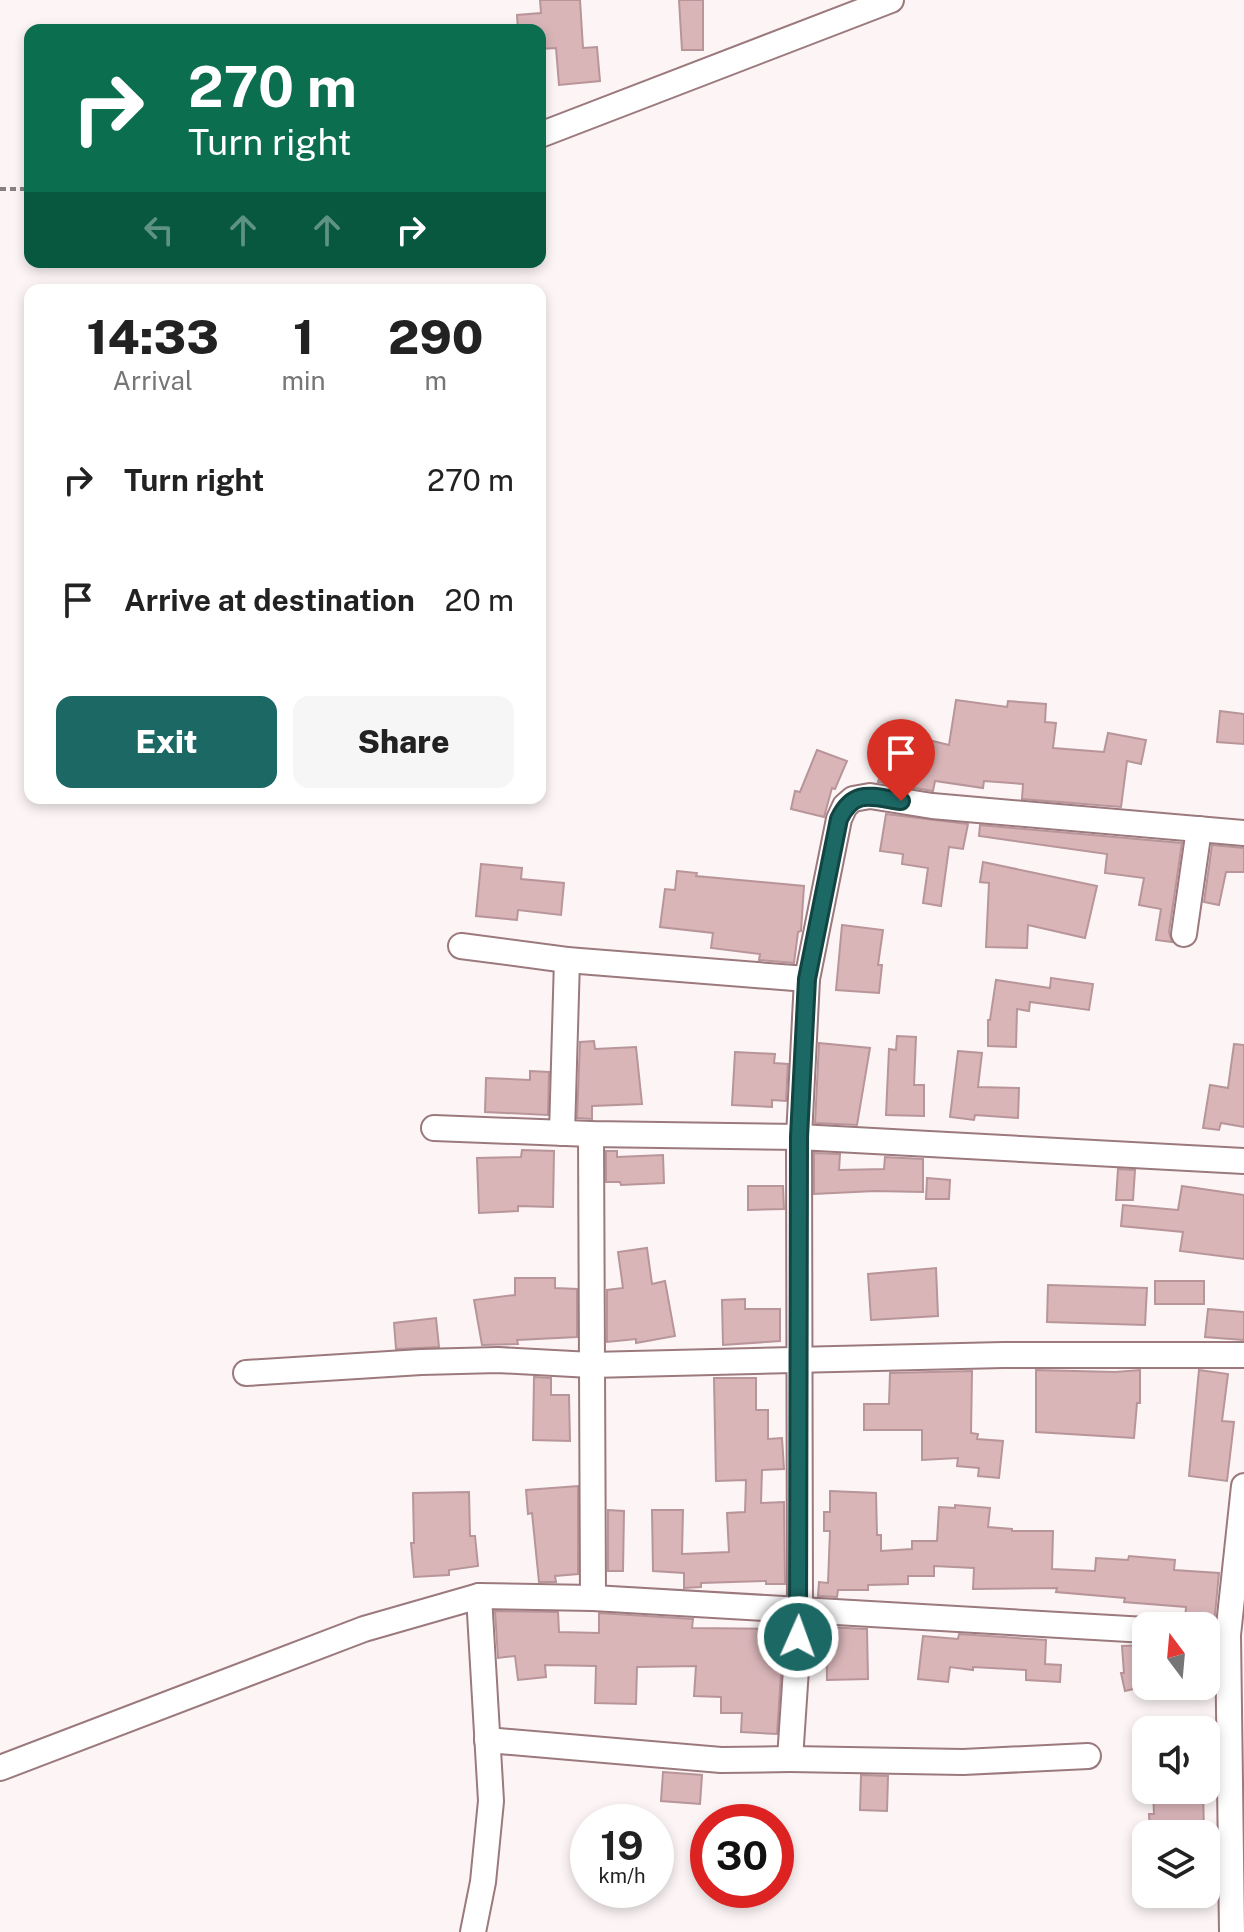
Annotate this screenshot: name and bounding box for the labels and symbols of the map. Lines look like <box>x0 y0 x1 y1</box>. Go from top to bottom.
pin <box>867 719 935 801</box>
position arrow <box>756 1595 840 1679</box>
north arrow <box>1132 1612 1220 1700</box>
speed limit sign: 30 <box>690 1804 794 1908</box>

